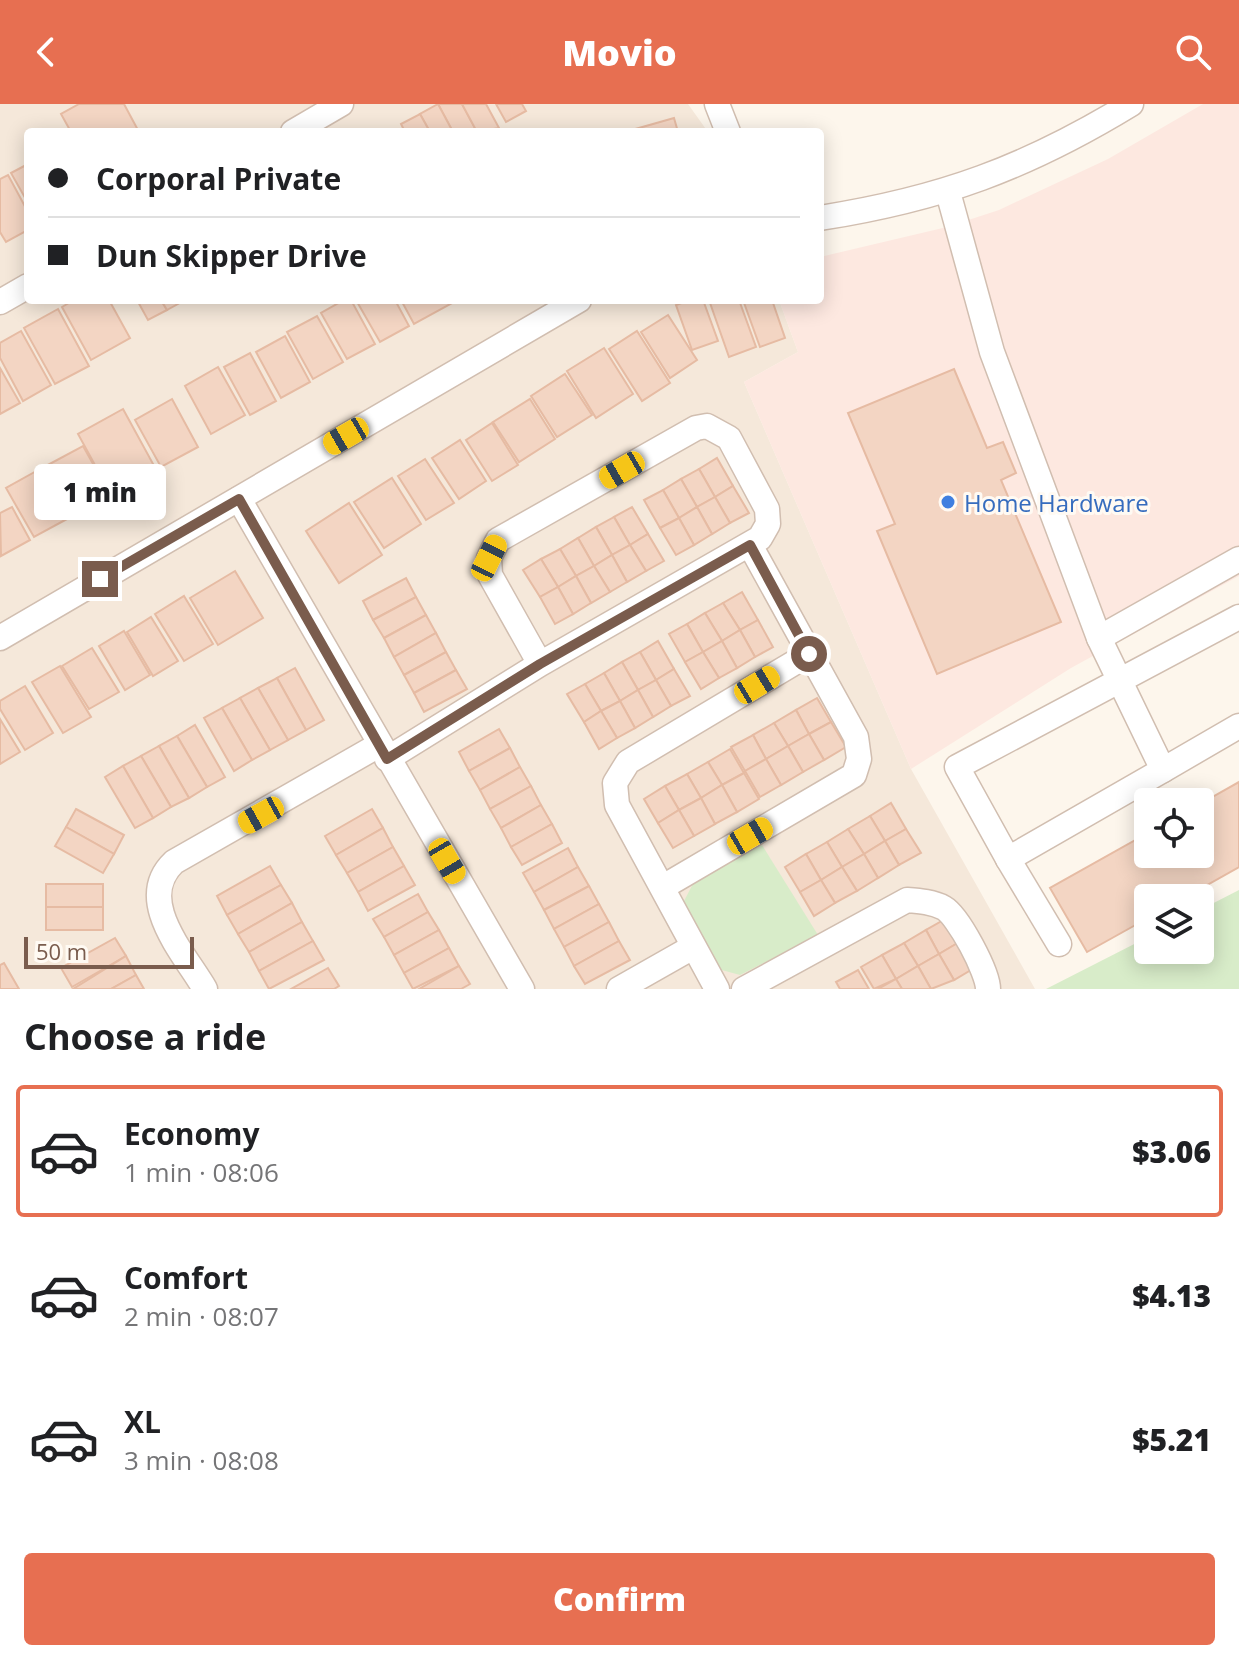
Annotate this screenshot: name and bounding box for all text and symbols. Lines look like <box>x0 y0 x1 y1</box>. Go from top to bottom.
text: Movio <box>562 28 677 77</box>
icon: back <box>24 30 68 74</box>
icon: search <box>1171 30 1215 74</box>
text: Corporal Private <box>96 158 341 199</box>
text: Dun Skipper Drive <box>96 235 367 276</box>
car <box>319 414 373 458</box>
car <box>595 448 649 492</box>
callout: 1 min <box>34 463 166 519</box>
text: 1 min <box>63 474 137 510</box>
place label: Home Hardware <box>964 486 1149 519</box>
marker: Home Hardware <box>939 493 957 511</box>
car <box>468 531 510 585</box>
route end <box>82 561 118 597</box>
route start <box>791 636 827 672</box>
car <box>730 662 784 708</box>
map controls <box>1134 788 1214 964</box>
button: locate <box>1134 788 1214 868</box>
car <box>234 793 288 837</box>
car <box>723 814 777 858</box>
car <box>425 834 469 888</box>
button: layers <box>1134 884 1214 964</box>
scale bar <box>24 933 194 969</box>
text: 50 m <box>36 936 87 966</box>
text: Choose a ride <box>24 1012 266 1061</box>
text: Economy <box>124 1113 260 1154</box>
icon: car <box>28 1115 100 1187</box>
text: $3.06 <box>1132 1131 1211 1172</box>
text: 1 min · 08:06 <box>124 1154 279 1190</box>
text: Comfort <box>124 1257 248 1298</box>
icon: car <box>28 1259 100 1331</box>
text: $4.13 <box>1132 1275 1211 1316</box>
text: 2 min · 08:07 <box>124 1298 279 1334</box>
text: XL <box>124 1401 161 1442</box>
icon: car <box>28 1403 100 1475</box>
text: $5.21 <box>1132 1419 1211 1460</box>
text: 3 min · 08:08 <box>124 1442 279 1478</box>
button: Confirm <box>24 1553 1215 1645</box>

